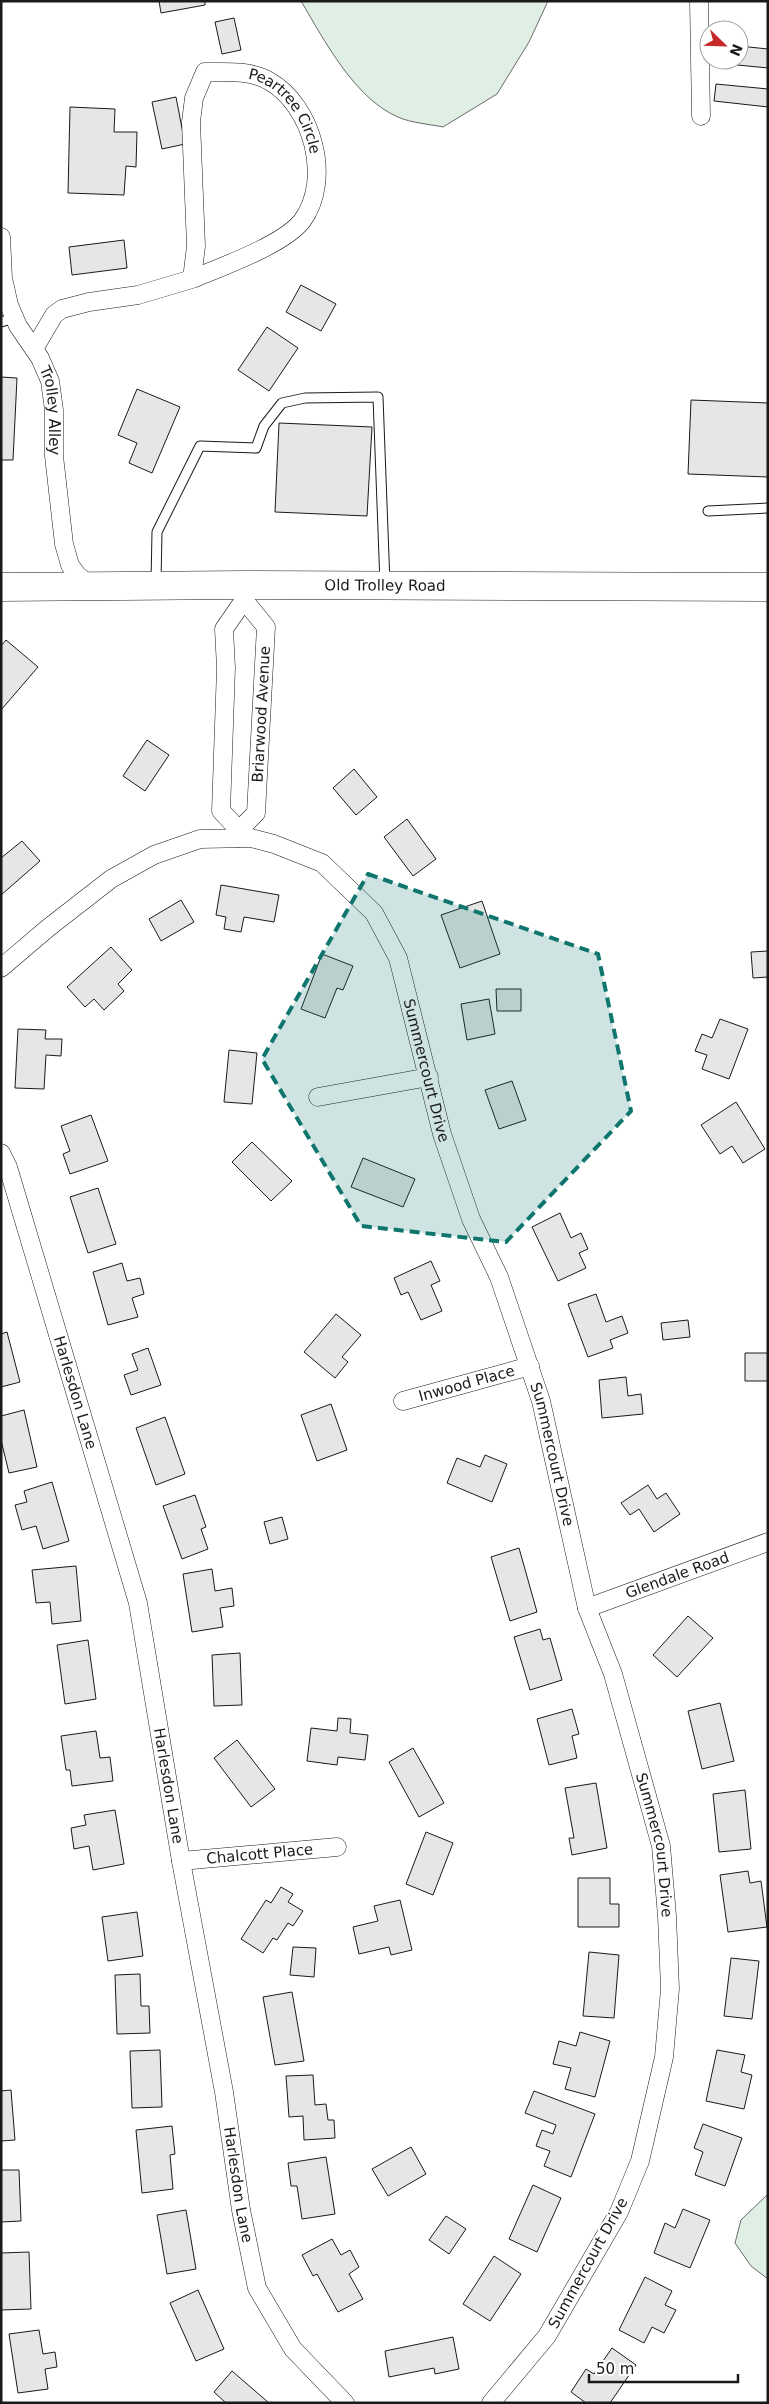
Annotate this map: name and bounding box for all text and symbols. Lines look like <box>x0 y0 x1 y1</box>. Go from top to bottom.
north arrow <box>699 20 749 70</box>
text: N <box>726 42 746 59</box>
street label: Peartree Circle <box>247 65 324 155</box>
street label: Trolley Alley <box>35 362 63 455</box>
street label: Old Trolley Road <box>324 576 446 595</box>
street label: Briarwood Avenue <box>249 645 274 783</box>
street label: Summercourt Drive <box>400 997 453 1145</box>
street label: Harlesdon Lane <box>50 1334 101 1451</box>
street label: Inwood Place <box>417 1362 517 1405</box>
street label: Summercourt Drive <box>526 1380 578 1528</box>
street label: Glendale Road <box>623 1548 732 1602</box>
street label: Harlesdon Lane <box>150 1727 187 1845</box>
street label: Summercourt Drive <box>632 1771 676 1918</box>
street label: Chalcott Place <box>205 1840 314 1868</box>
street label: Harlesdon Lane <box>220 2126 256 2244</box>
street label: Summercourt Drive <box>544 2194 632 2332</box>
scale bar <box>589 2352 738 2384</box>
text: 50 m <box>596 2360 634 2378</box>

